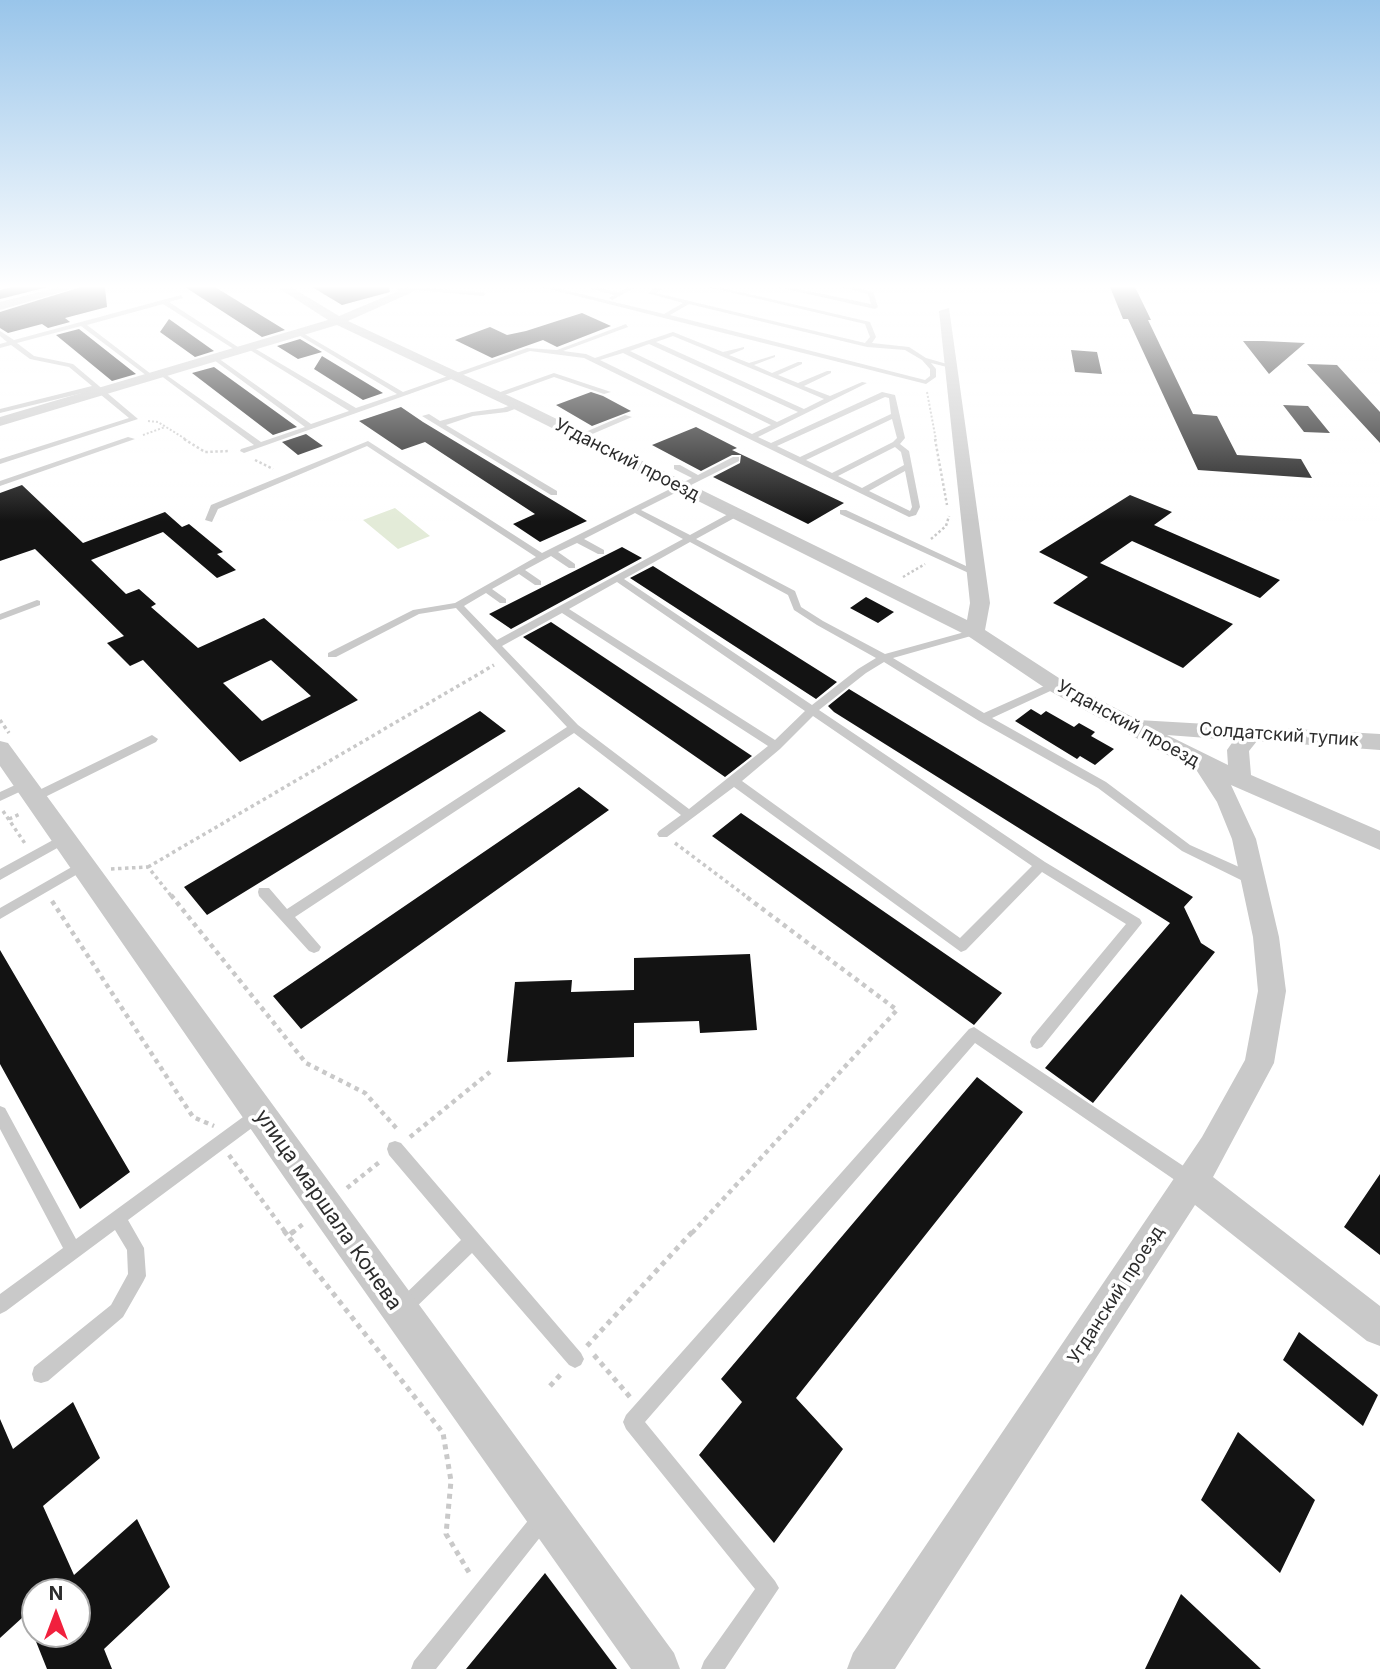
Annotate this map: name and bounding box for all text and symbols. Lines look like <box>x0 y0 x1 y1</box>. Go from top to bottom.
street label: Угданский проезд <box>551 414 703 506</box>
street label: Угданский проезд <box>1053 676 1203 772</box>
street label: Солдатский тупик <box>1198 719 1360 751</box>
street label: улица маршала Конева <box>249 1105 407 1315</box>
street label: Угданский проезд <box>1063 1222 1169 1368</box>
north arrow <box>21 1578 91 1648</box>
text: N <box>49 1582 63 1605</box>

